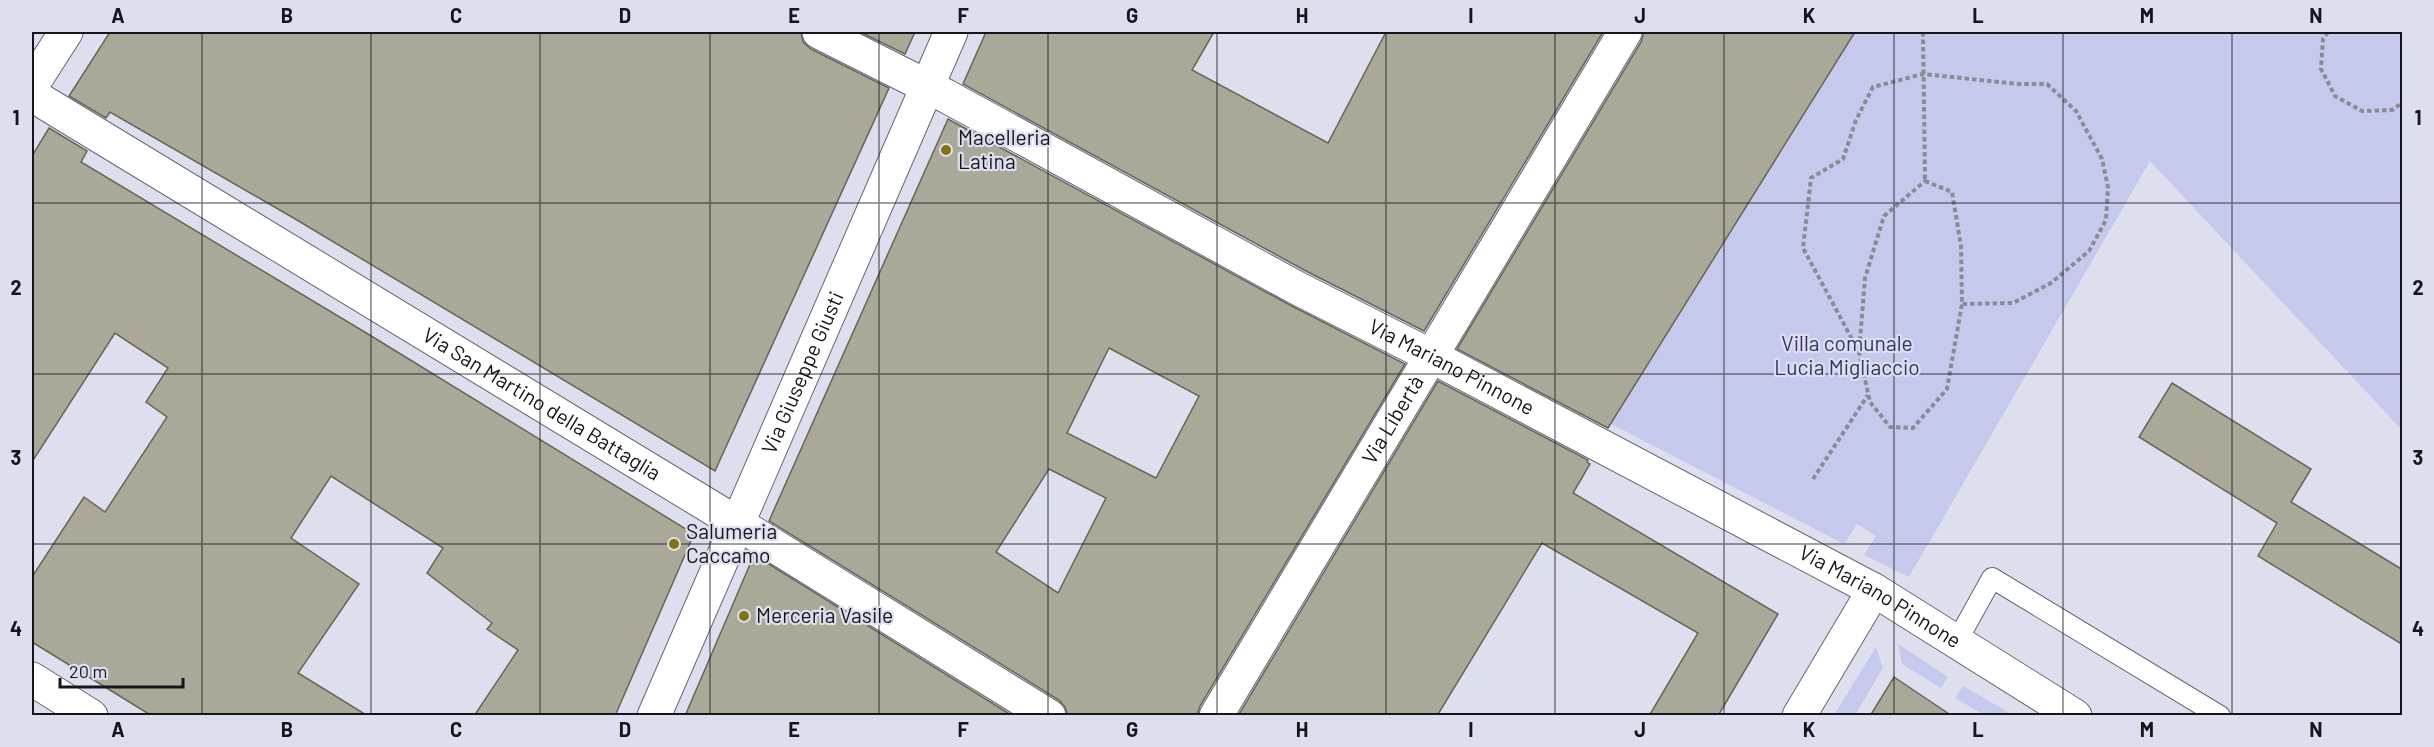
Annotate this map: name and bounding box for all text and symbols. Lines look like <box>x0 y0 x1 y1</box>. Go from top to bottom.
text: A <box>111 3 125 27</box>
text: B <box>281 3 293 27</box>
text: C <box>450 3 462 27</box>
text: D <box>619 3 631 27</box>
text: E <box>788 3 800 27</box>
text: F <box>957 3 969 27</box>
text: G <box>1126 3 1138 27</box>
text: H <box>1296 3 1308 27</box>
text: I <box>1468 3 1474 27</box>
text: J <box>1634 3 1646 27</box>
text: K <box>1803 3 1816 27</box>
text: L <box>1972 3 1984 27</box>
text: M <box>2140 3 2154 27</box>
text: N <box>2309 3 2323 27</box>
text: 1 <box>12 105 20 129</box>
text: 1 <box>2414 105 2422 129</box>
place label: Macelleria Latina <box>958 124 1050 173</box>
marker: Macelleria Latina <box>939 143 953 157</box>
text: 2 <box>10 275 22 299</box>
text: 2 <box>2412 275 2424 299</box>
street label: Via Giuseppe Giusti <box>755 287 848 457</box>
street label: Via Mariano Pinnone <box>1365 313 1539 419</box>
street label: Via San Martino della Battaglia <box>419 321 666 485</box>
park label: Villa comunale Lucia Migliaccio <box>1774 330 1920 379</box>
street label: Via Libertà <box>1356 370 1428 468</box>
text: 3 <box>11 445 21 469</box>
text: 3 <box>2413 445 2423 469</box>
place label: Salumeria Caccamo <box>686 518 777 567</box>
marker: Salumeria Caccamo <box>667 537 681 551</box>
street label: Via Mariano Pinnone <box>1795 539 1966 652</box>
place label: Merceria Vasile <box>756 602 893 627</box>
marker: Merceria Vasile <box>737 609 751 623</box>
text: 4 <box>10 616 22 640</box>
text: 4 <box>2412 616 2424 640</box>
scale bar <box>60 651 183 689</box>
text: 20 m <box>69 660 107 682</box>
text: A <box>111 717 125 741</box>
text: B <box>281 717 293 741</box>
text: C <box>450 717 462 741</box>
text: D <box>619 717 631 741</box>
text: E <box>788 717 800 741</box>
text: F <box>957 717 969 741</box>
text: G <box>1126 717 1138 741</box>
text: H <box>1296 717 1308 741</box>
text: I <box>1468 717 1474 741</box>
text: J <box>1634 717 1646 741</box>
text: K <box>1803 717 1816 741</box>
text: L <box>1972 717 1984 741</box>
text: M <box>2140 717 2154 741</box>
text: N <box>2309 717 2323 741</box>

